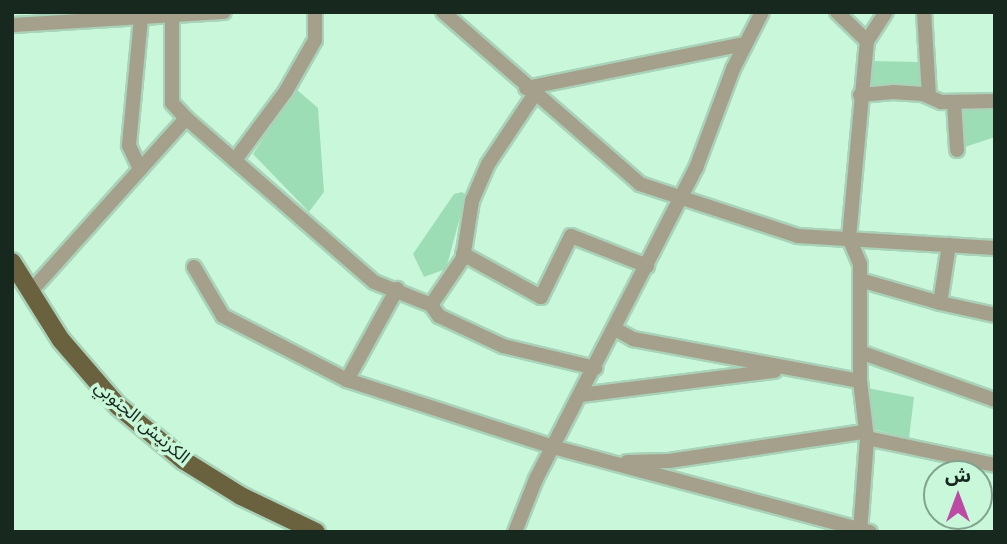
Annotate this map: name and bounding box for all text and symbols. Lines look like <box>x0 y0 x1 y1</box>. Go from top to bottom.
street label: الكرنيش الجنوبي <box>90 376 194 468</box>
north arrow <box>923 460 993 530</box>
text: ش <box>945 464 971 487</box>

